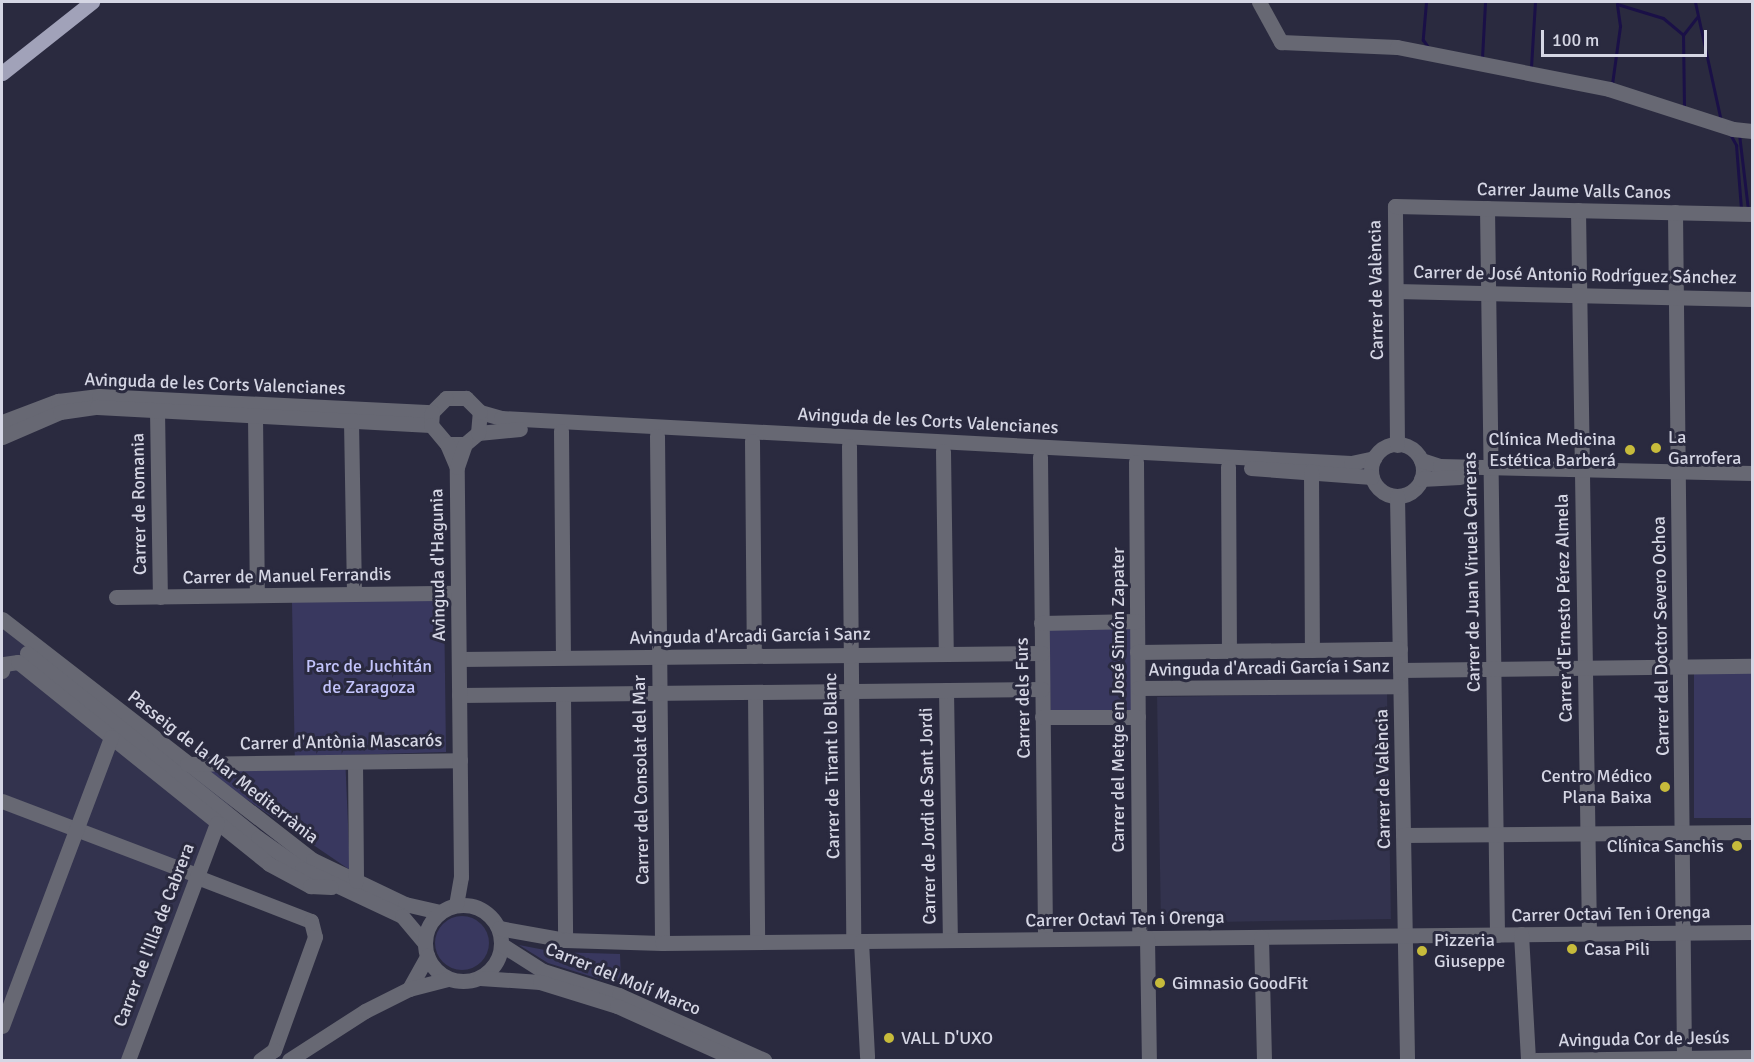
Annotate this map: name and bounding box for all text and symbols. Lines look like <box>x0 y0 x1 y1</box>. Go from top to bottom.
scale bar <box>1544 18 1710 56</box>
text: 100 m <box>1552 29 1599 51</box>
street label: Carrer Jaume Valls Canos <box>1477 179 1671 203</box>
street label: Carrer de València <box>1364 220 1388 360</box>
street label: Carrer de José Antonio Rodríguez Sánchez <box>1413 261 1737 289</box>
street label: Avinguda de les Corts Valencianes <box>84 369 346 399</box>
street label: Avinguda de les Corts Valencianes <box>797 403 1059 439</box>
place label: La Garrofera <box>1668 427 1741 470</box>
place label: Clínica Medicina Estética Barberá <box>1488 429 1616 472</box>
street label: Carrer de Romania <box>127 433 151 575</box>
marker: Clínica Medicina Estética Barberá <box>1621 441 1639 459</box>
marker: La Garrofera <box>1649 441 1663 455</box>
street label: Carrer de Juan Viruela Carreras <box>1459 452 1485 692</box>
street label: Avinguda d'Hagunia <box>426 488 450 642</box>
street label: Carrer d'Ernesto Pérez Almela <box>1551 494 1577 722</box>
street label: Carrer del Doctor Severo Ochoa <box>1648 516 1674 756</box>
street label: Carrer del Metge en José Simón Zapater <box>1107 547 1129 853</box>
street label: Carrer de Manuel Ferrandis <box>183 563 391 589</box>
street label: Avinguda d'Arcadi García i Sanz <box>629 623 871 649</box>
street label: Carrer dels Furs <box>1011 637 1035 759</box>
street label: Avinguda d'Arcadi García i Sanz <box>1148 655 1390 681</box>
park label: Parc de Juchitán de Zaragoza <box>306 656 432 698</box>
street label: Carrer de Tirant lo Blanc <box>820 673 844 859</box>
street label: Carrer del Consolat del Mar <box>628 675 654 885</box>
street label: Passeig de la Mar Mediterrània <box>123 686 323 848</box>
street label: Carrer de Jordi de Sant Jordi <box>915 707 941 925</box>
street label: Carrer de València <box>1371 709 1395 849</box>
street label: Carrer d'Antònia Mascarós <box>240 729 442 755</box>
place label: Centro Médico Plana Baixa <box>1541 766 1652 808</box>
marker: Centro Médico Plana Baixa <box>1656 778 1674 796</box>
place label: Clínica Sanchis <box>1607 835 1724 857</box>
marker: Clínica Sanchis <box>1728 837 1746 855</box>
street label: Carrer de l'Illa de Cabrera <box>109 840 199 1030</box>
street label: Carrer Octavi Ten i Orenga <box>1511 901 1711 927</box>
street label: Carrer Octavi Ten i Orenga <box>1025 906 1225 932</box>
place label: Pizzeria Giuseppe <box>1434 930 1505 972</box>
street label: Carrer del Molí Marco <box>542 938 704 1020</box>
place label: Casa Pili <box>1584 938 1650 960</box>
marker: Casa Pili <box>1565 942 1579 956</box>
marker: Pizzeria Giuseppe <box>1415 944 1429 958</box>
place label: Gimnasio GoodFit <box>1172 972 1308 994</box>
marker: Gimnasio GoodFit <box>1153 976 1167 990</box>
place label: VALL D'UXO <box>901 1027 993 1049</box>
street label: Avinguda Cor de Jesús <box>1558 1027 1730 1051</box>
marker: VALL D'UXO <box>882 1031 896 1045</box>

